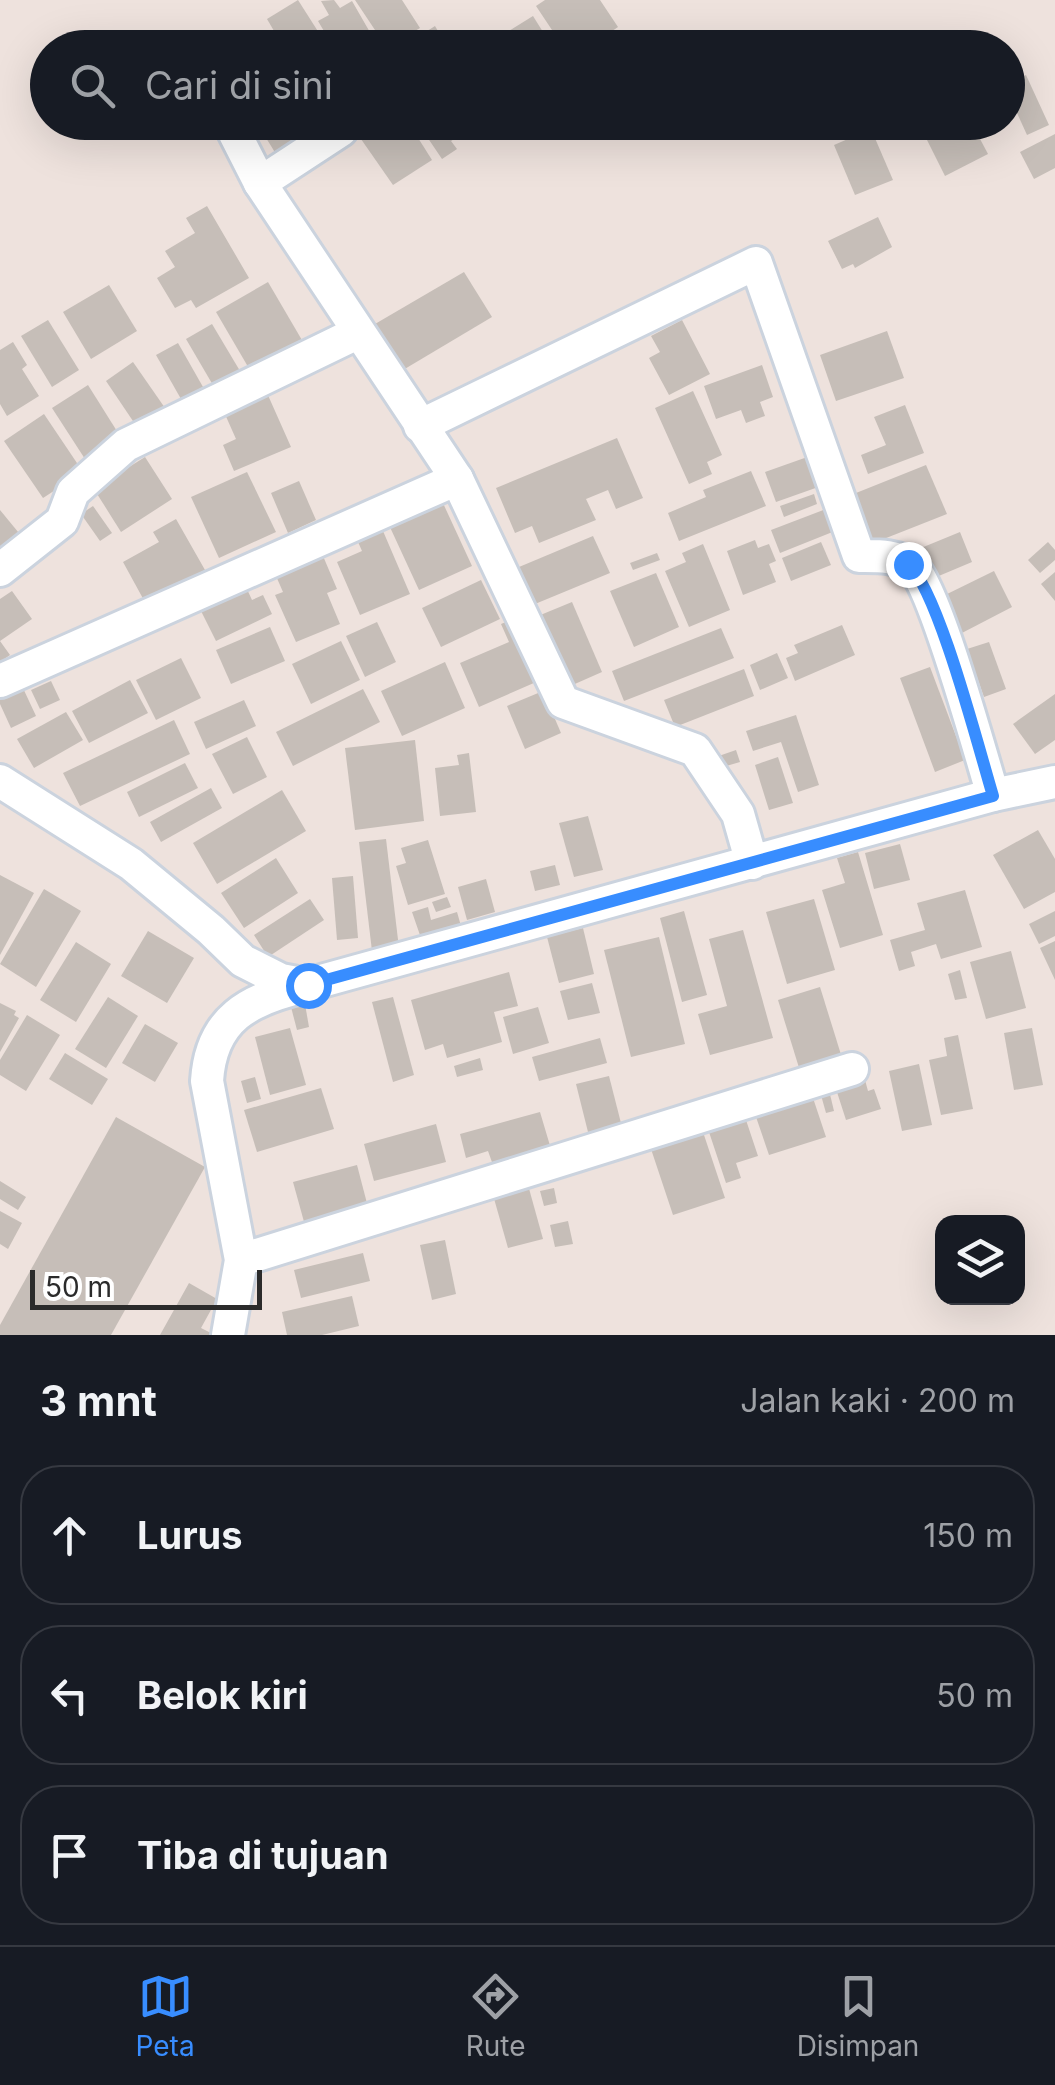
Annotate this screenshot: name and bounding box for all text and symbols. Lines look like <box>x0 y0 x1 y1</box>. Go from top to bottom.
search box <box>30 30 1025 140</box>
icon: search <box>65 58 120 113</box>
text: Cari di sini <box>145 62 333 108</box>
route end <box>886 542 932 588</box>
route start <box>286 963 332 1009</box>
map controls <box>935 1215 1025 1305</box>
button: layers <box>935 1215 1025 1305</box>
scale bar <box>30 1265 262 1310</box>
text: 50 m <box>45 1270 112 1304</box>
text: 3 mnt <box>40 1375 157 1426</box>
text: Jalan kaki · 200 m <box>740 1381 1015 1420</box>
icon: ahead <box>42 1508 97 1563</box>
text: Lurus <box>137 1512 243 1558</box>
text: 150 m <box>923 1516 1013 1555</box>
icon: left <box>42 1668 97 1723</box>
text: Belok kiri <box>137 1672 308 1718</box>
text: 50 m <box>936 1676 1013 1715</box>
icon: arrive <box>42 1828 97 1883</box>
text: Tiba di tujuan <box>137 1832 389 1878</box>
tab: Peta <box>136 1969 195 2063</box>
tab: Rute <box>466 1969 526 2063</box>
tab: Disimpan <box>797 1969 919 2063</box>

